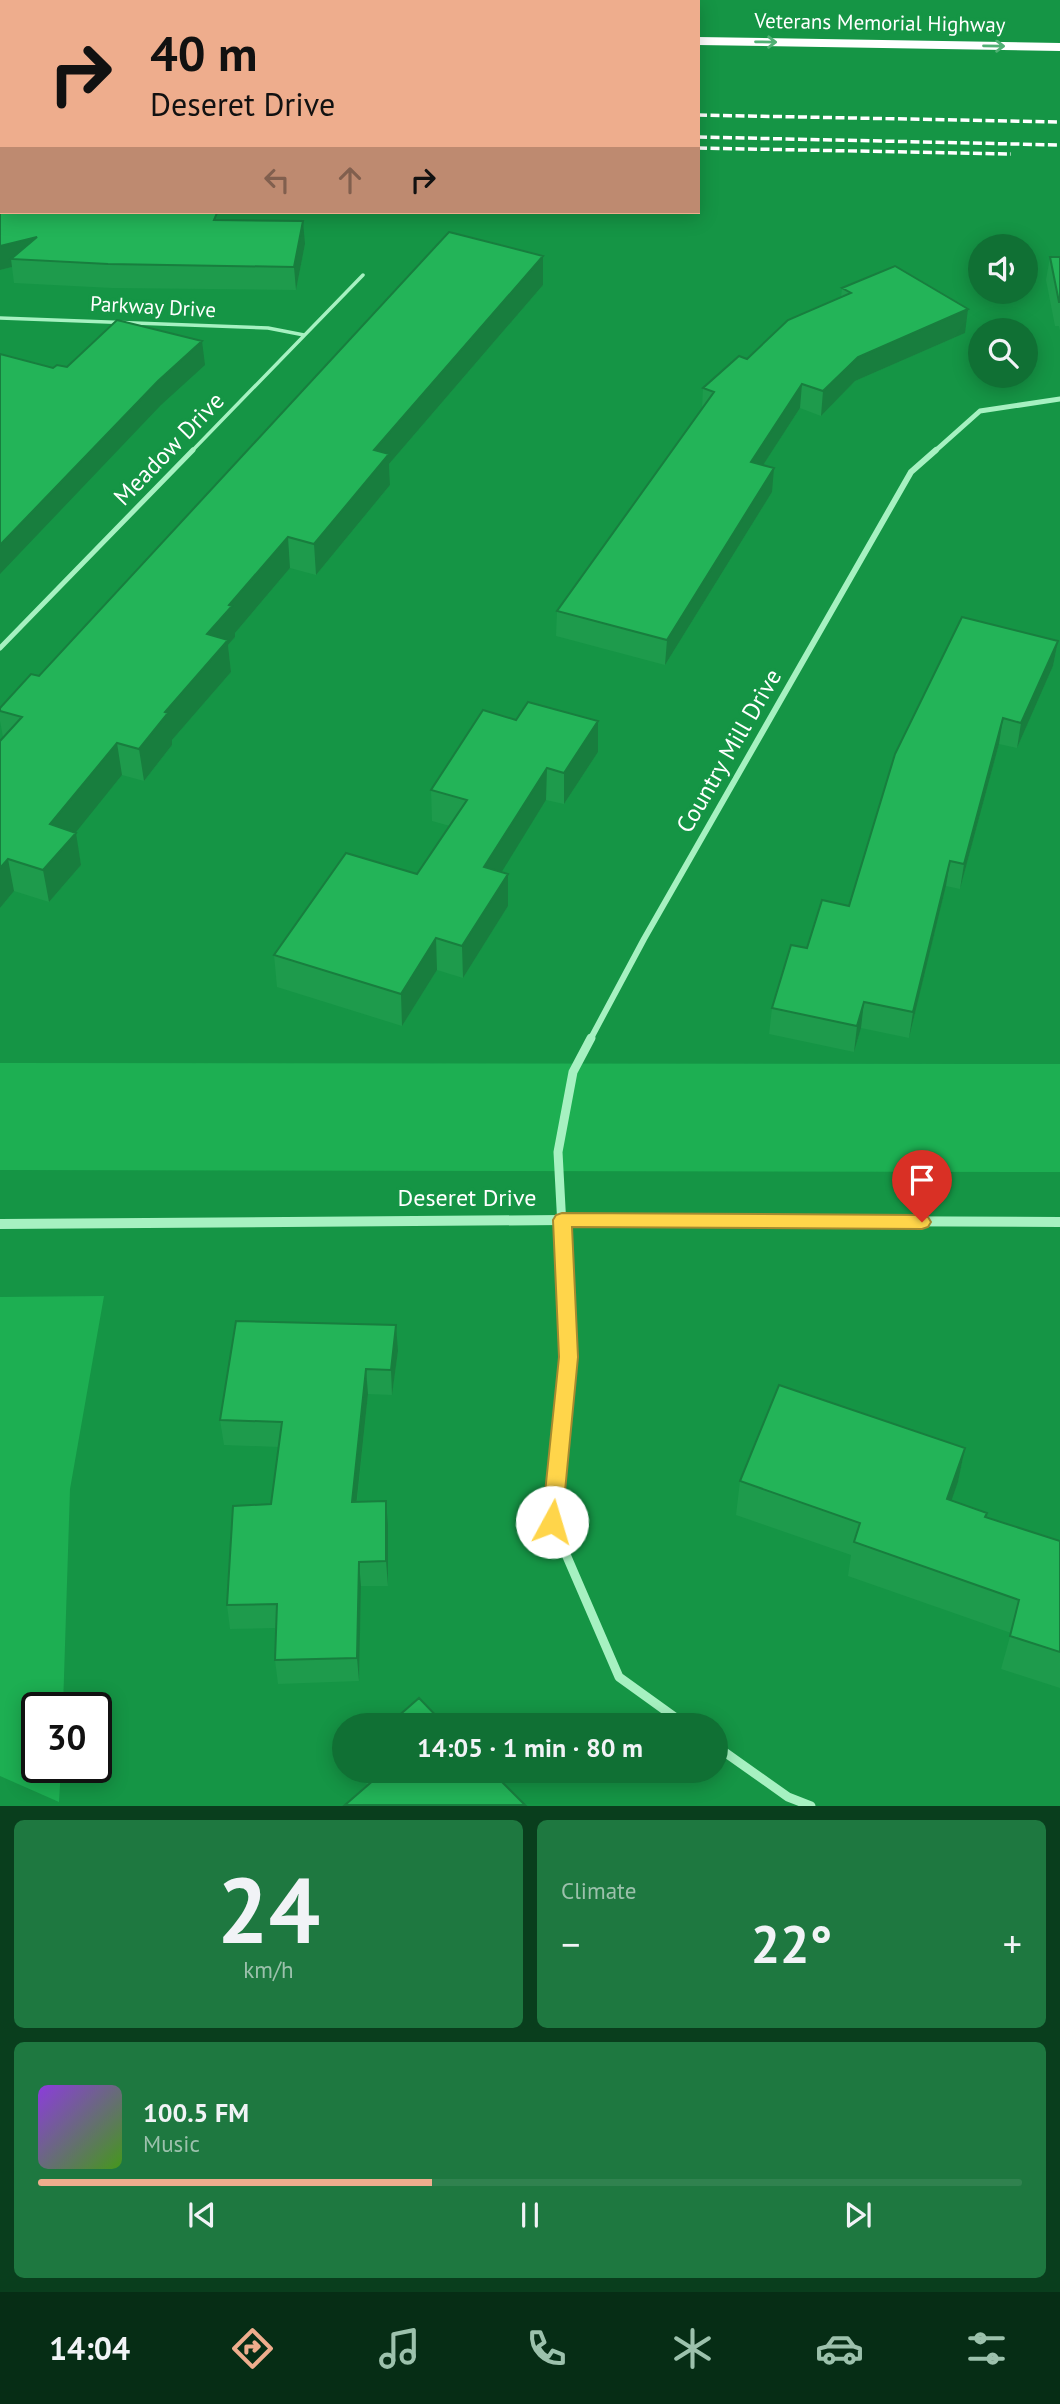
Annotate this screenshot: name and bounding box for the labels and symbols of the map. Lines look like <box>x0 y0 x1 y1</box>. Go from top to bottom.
street label: Veterans Memorial Highway <box>753 7 1006 38</box>
one-way arrow <box>755 35 778 49</box>
one-way arrow <box>982 39 1005 53</box>
street label: Parkway Drive <box>89 290 217 323</box>
street label: Meadow Drive <box>107 385 230 512</box>
street label: Country Mill Drive <box>669 663 788 838</box>
pin <box>892 1150 952 1222</box>
street label: Deseret Drive <box>398 1182 536 1213</box>
position arrow <box>515 1485 589 1559</box>
speed limit sign: 30 <box>21 1692 112 1783</box>

